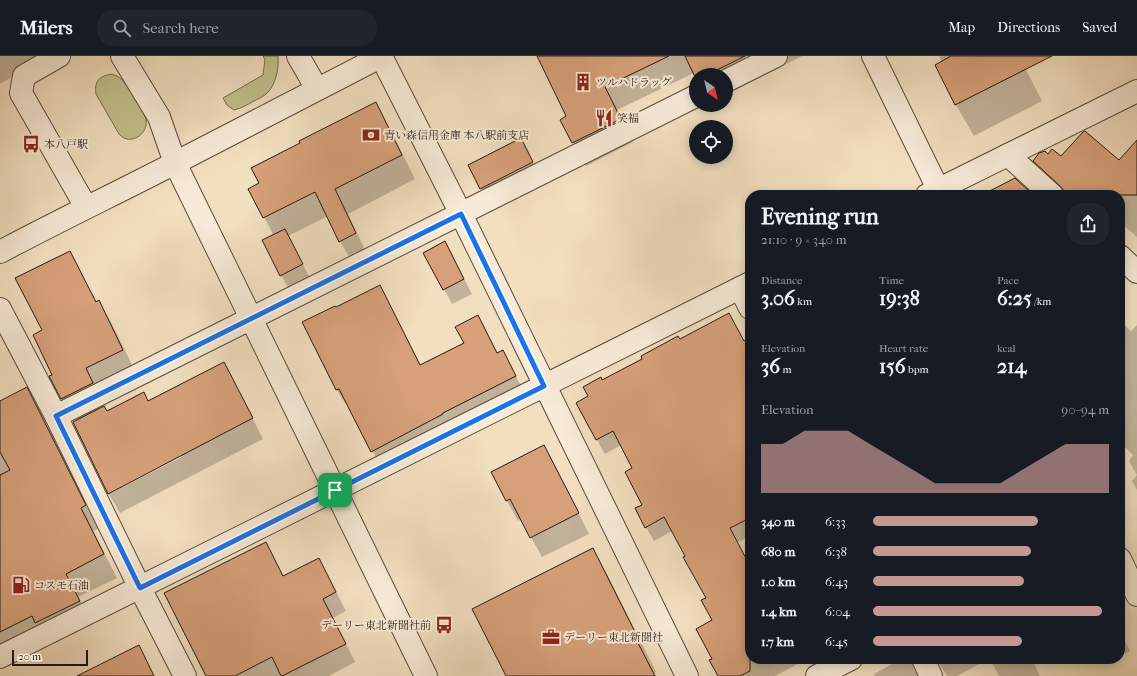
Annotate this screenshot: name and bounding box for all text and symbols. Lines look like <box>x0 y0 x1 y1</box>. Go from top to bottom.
search box <box>97 10 377 46</box>
text: Milers <box>20 17 73 39</box>
icon: search <box>111 17 133 39</box>
text: Search here <box>143 19 219 37</box>
text: Map <box>948 19 975 36</box>
text: Directions <box>997 19 1060 36</box>
text: Saved <box>1082 19 1117 36</box>
north arrow <box>689 68 733 112</box>
map controls <box>689 68 733 164</box>
building icon: ツルハドラッグ <box>573 72 593 92</box>
place label: ツルハドラッグ <box>596 76 672 89</box>
restaurant icon: 笑福 <box>594 108 614 128</box>
place label: 笑福 <box>617 112 639 125</box>
button: locate <box>689 120 733 164</box>
bank icon: 青い森信用金庫 本八駅前支店 <box>361 125 381 145</box>
place label: 青い森信用金庫 本八駅前支店 <box>384 129 529 142</box>
bus stop icon: 本八戸駅 <box>21 134 41 154</box>
place label: 本八戸駅 <box>44 138 88 151</box>
button: share <box>1067 203 1109 245</box>
text: Evening run <box>761 204 879 230</box>
text: 21:10 · 9 × 340 m <box>761 232 847 247</box>
text: Distance <box>761 274 802 287</box>
text: Time <box>879 274 904 287</box>
text: Pace <box>997 274 1019 287</box>
text: 3.06 <box>761 287 795 310</box>
text: 19:38 <box>879 287 920 310</box>
text: 6:25 <box>997 287 1032 310</box>
text: km <box>795 295 812 308</box>
text: /km <box>1032 295 1051 308</box>
text: Elevation <box>761 342 805 355</box>
text: Heart rate <box>879 342 928 355</box>
text: kcal <box>997 342 1016 355</box>
text: 36 <box>761 355 780 378</box>
text: 156 <box>879 355 906 378</box>
text: 214 <box>997 355 1026 378</box>
text: m <box>780 363 792 376</box>
text: bpm <box>906 363 929 376</box>
text: Elevation <box>761 402 814 417</box>
text: 90–94 m <box>1061 402 1109 417</box>
pin <box>318 473 352 507</box>
icon: arrive <box>324 479 346 501</box>
text: 340 m <box>761 514 795 529</box>
text: 6:33 <box>825 514 846 529</box>
text: 680 m <box>761 544 795 559</box>
text: 6:38 <box>825 544 847 559</box>
text: 1.0 km <box>761 574 796 589</box>
text: 6:43 <box>825 574 848 589</box>
fuel station icon: コスモ石油 <box>11 575 31 595</box>
place label: コスモ石油 <box>34 579 89 592</box>
text: 1.4 km <box>761 604 796 619</box>
text: 6:04 <box>825 604 850 619</box>
bus stop icon: デーリー東北新聞社前 <box>434 615 454 635</box>
place label: デーリー東北新聞社前 <box>321 619 431 632</box>
office icon: デーリー東北新聞社 <box>541 627 561 647</box>
place label: デーリー東北新聞社 <box>564 631 663 644</box>
text: 1.7 km <box>761 634 794 649</box>
text: 6:45 <box>825 634 848 649</box>
scale bar <box>12 648 88 667</box>
text: 20 m <box>18 650 41 663</box>

